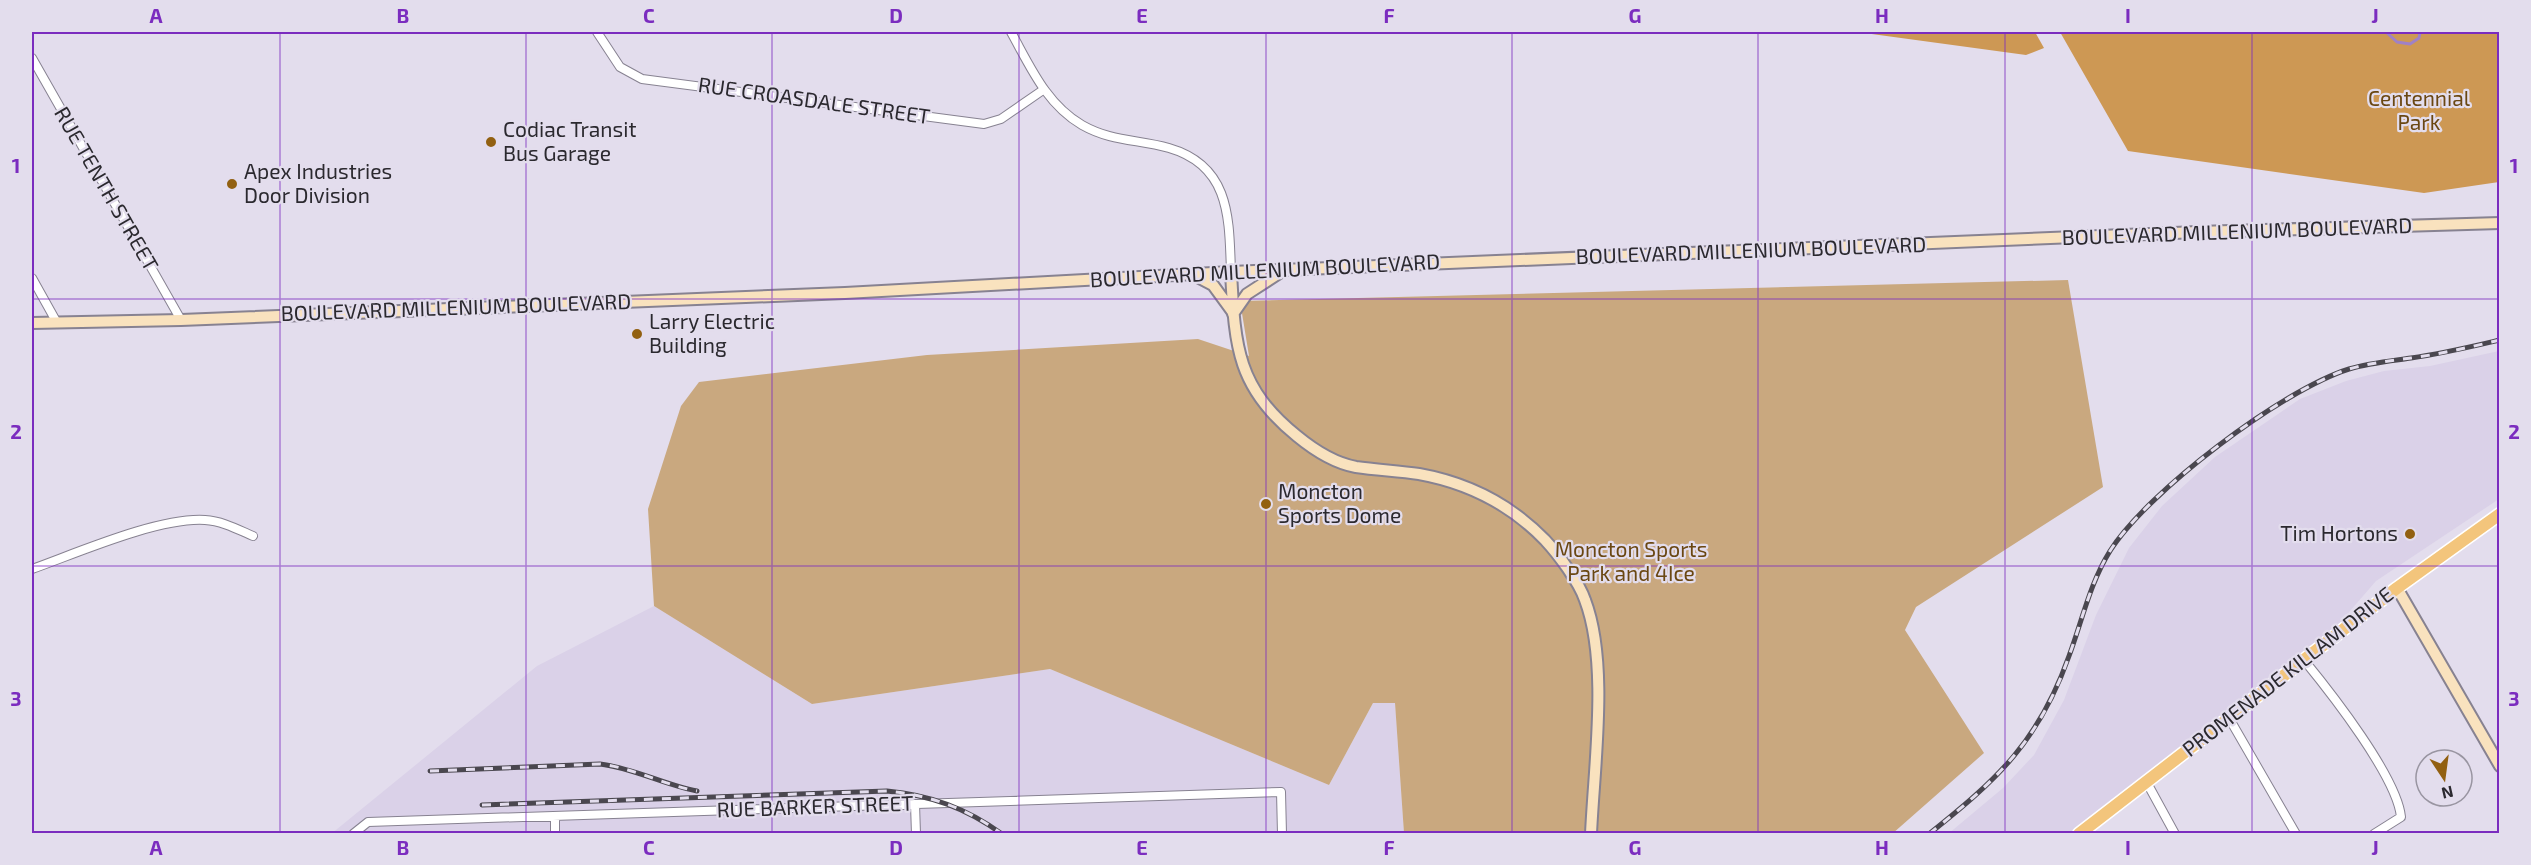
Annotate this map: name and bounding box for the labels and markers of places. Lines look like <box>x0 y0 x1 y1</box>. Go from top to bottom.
place label: Codiac Transit Bus Garage <box>503 116 636 165</box>
marker: Codiac Transit Bus Garage <box>484 135 498 149</box>
place label: Apex Industries Door Division <box>244 158 392 207</box>
marker: Apex Industries Door Division <box>225 177 239 191</box>
place label: Larry Electric Building <box>649 308 775 357</box>
marker: Larry Electric Building <box>630 327 644 341</box>
place label: Moncton Sports Dome <box>1278 478 1401 527</box>
marker: Moncton Sports Dome <box>1259 497 1273 511</box>
place label: Tim Hortons <box>2280 520 2398 545</box>
marker: Tim Hortons <box>2403 527 2417 541</box>

